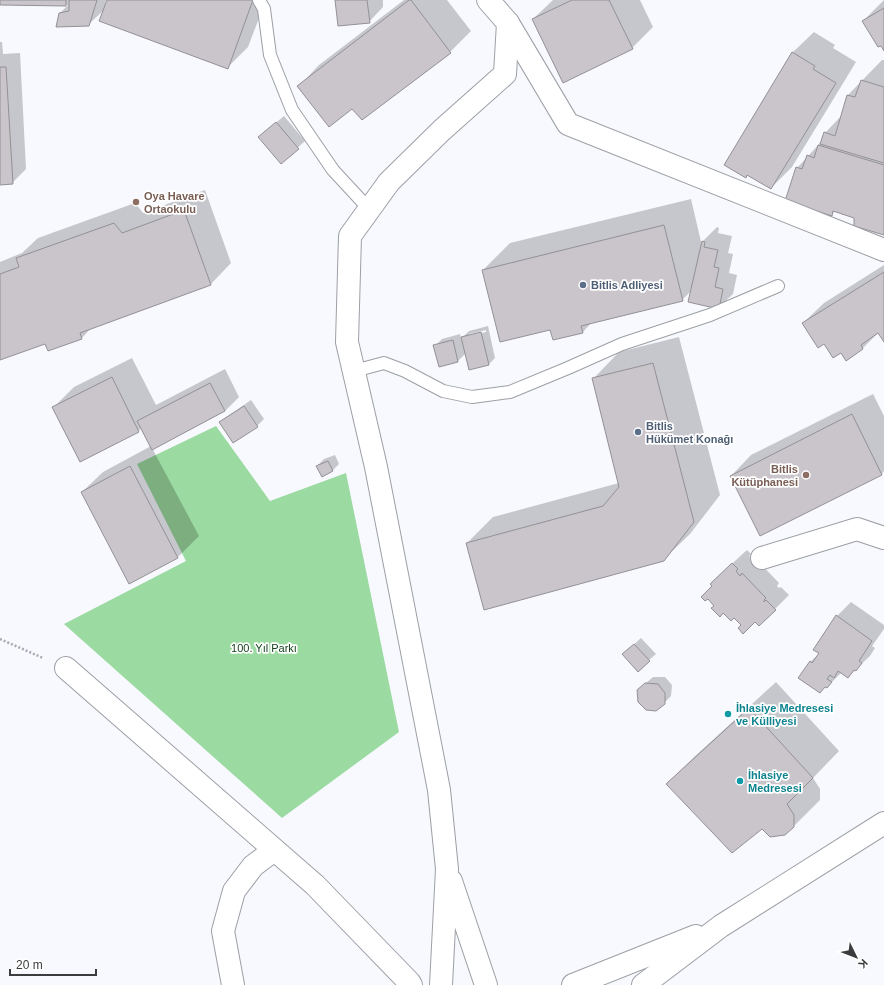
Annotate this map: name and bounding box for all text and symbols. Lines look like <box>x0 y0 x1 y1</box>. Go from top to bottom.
place label: Oya Havare Ortaokulu <box>144 190 205 215</box>
marker: Oya Havare Ortaokulu <box>131 197 141 207</box>
place label: Bitlis Adliyesi <box>591 279 663 291</box>
marker: Bitlis Adliyesi <box>578 280 588 290</box>
place label: Bitlis Hükümet Konağı <box>646 420 733 445</box>
marker: Bitlis Hükümet Konağı <box>633 427 643 437</box>
place label: Bitlis Kütüphanesi <box>731 463 798 488</box>
marker: Bitlis Kütüphanesi <box>801 470 811 480</box>
park label: 100. Yıl Parkı <box>231 642 297 654</box>
place label: İhlasiye Medresesi ve Külliyesi <box>736 702 833 727</box>
marker: İhlasiye Medresesi ve Külliyesi <box>723 709 733 719</box>
place label: İhlasiye Medresesi <box>748 769 802 794</box>
marker: İhlasiye Medresesi <box>735 776 745 786</box>
north arrow <box>836 937 876 977</box>
scale bar <box>10 951 96 977</box>
text: K <box>856 957 870 971</box>
text: 20 m <box>16 958 43 972</box>

